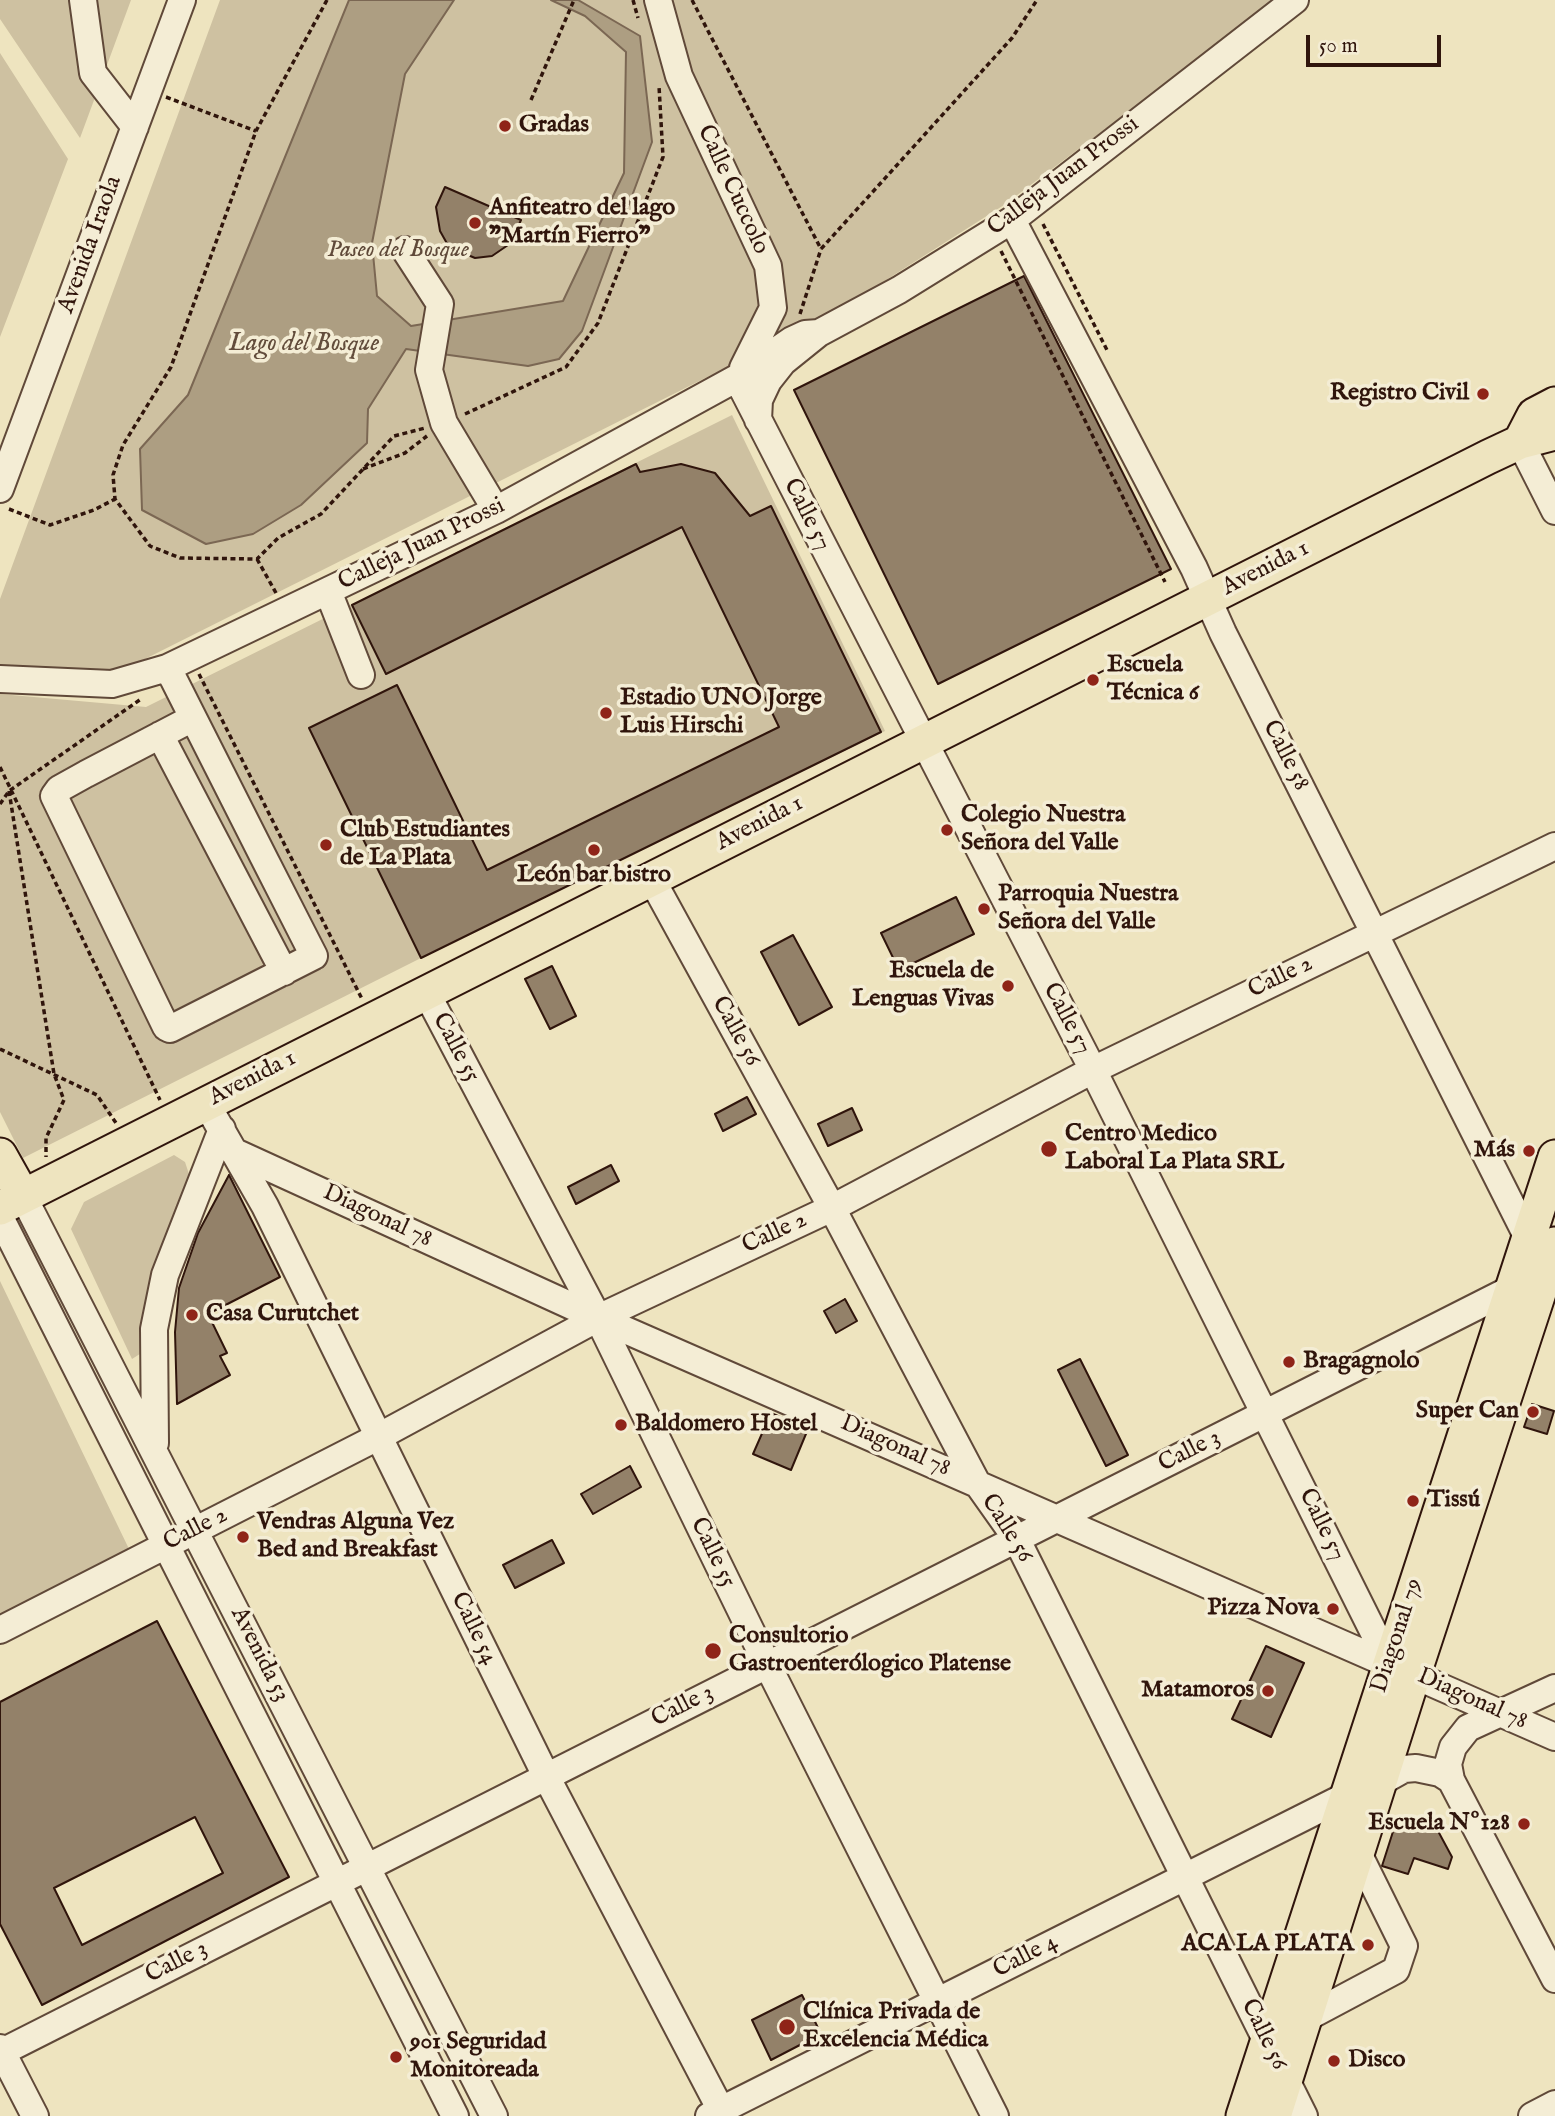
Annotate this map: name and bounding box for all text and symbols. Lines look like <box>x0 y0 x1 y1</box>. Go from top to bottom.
scale bar <box>1310 21 1445 65</box>
text: 50 m <box>1319 33 1358 60</box>
street label: Calleja Juan Prossi <box>983 111 1145 243</box>
place label: Gradas <box>519 112 589 140</box>
marker: Gradas <box>497 118 513 134</box>
street label: Calle Cuccolo <box>690 121 774 259</box>
street label: Avenida Iraola <box>53 172 129 318</box>
place label: Anfiteatro del lago "Martín Fierro" <box>489 195 675 251</box>
marker: Anfiteatro del lago "Martín Fierro" <box>467 215 483 231</box>
park label: Paseo del Bosque <box>327 237 469 265</box>
water label: Lago del Bosque <box>229 329 379 361</box>
place label: Registro Civil <box>1330 380 1469 408</box>
marker: Registro Civil <box>1475 386 1491 402</box>
street label: Calle 57 <box>776 474 836 556</box>
street label: Calleja Juan Prossi <box>334 492 510 598</box>
street label: Avenida 1 <box>1218 535 1314 603</box>
place label: Escuela Técnica 6 <box>1107 652 1199 708</box>
marker: Escuela Técnica 6 <box>1085 672 1101 688</box>
place label: Estadio UNO Jorge Luis Hirschi <box>620 685 822 741</box>
marker: Estadio UNO Jorge Luis Hirschi <box>598 705 614 721</box>
street label: Calle 58 <box>1255 716 1315 796</box>
street label: Avenida 1 <box>712 790 808 858</box>
place label: Colegio Nuestra Señora del Valle <box>961 802 1125 858</box>
place label: Club Estudiantes de La Plata <box>340 817 510 873</box>
marker: Colegio Nuestra Señora del Valle <box>939 822 955 838</box>
marker: Club Estudiantes de La Plata <box>318 837 334 853</box>
marker: León bar bistro <box>586 842 602 858</box>
place label: León bar bistro <box>517 862 671 890</box>
place label: Parroquia Nuestra Señora del Valle <box>998 881 1178 937</box>
marker: Parroquia Nuestra Señora del Valle <box>976 901 992 917</box>
street label: Calle 2 <box>1244 950 1318 1006</box>
place label: Escuela de Lenguas Vivas <box>852 958 994 1014</box>
marker: Escuela de Lenguas Vivas <box>1000 978 1016 994</box>
street label: Calle 57 <box>1035 978 1097 1060</box>
street label: Calle 56 <box>704 992 766 1072</box>
street label: Calle 55 <box>425 1008 485 1088</box>
street label: Avenida 1 <box>205 1045 301 1113</box>
place label: Centro Medico Laboral La Plata SRL <box>1065 1121 1284 1177</box>
place label: Más <box>1474 1137 1515 1165</box>
marker: Centro Medico Laboral La Plata SRL <box>1039 1139 1059 1159</box>
marker: Más <box>1521 1143 1537 1159</box>
street label: Diagonal 78 <box>318 1179 436 1255</box>
street label: Calle 2 <box>738 1207 812 1261</box>
place label: Casa Curutchet <box>206 1301 359 1329</box>
marker: Casa Curutchet <box>184 1307 200 1323</box>
place label: Bragagnolo <box>1303 1348 1419 1376</box>
marker: Bragagnolo <box>1281 1354 1297 1370</box>
place label: Super Can <box>1416 1398 1519 1426</box>
marker: Super Can <box>1525 1404 1541 1420</box>
street label: Diagonal 78 <box>835 1410 955 1484</box>
place label: Baldomero Hostel <box>635 1411 817 1439</box>
marker: Baldomero Hostel <box>613 1417 629 1433</box>
street label: Calle 3 <box>1154 1424 1226 1480</box>
street label: Calle 57 <box>1291 1484 1351 1566</box>
place label: Tissú <box>1427 1487 1480 1515</box>
street label: Calle 56 <box>974 1489 1038 1569</box>
marker: Tissú <box>1405 1493 1421 1509</box>
street label: Calle 2 <box>159 1502 233 1558</box>
place label: Vendras Alguna Vez Bed and Breakfast <box>257 1509 454 1565</box>
street label: Calle 55 <box>683 1513 741 1593</box>
marker: Vendras Alguna Vez Bed and Breakfast <box>235 1529 251 1545</box>
street label: Diagonal 79 <box>1366 1575 1430 1697</box>
street label: Calle 54 <box>443 1588 503 1670</box>
place label: Pizza Nova <box>1207 1595 1319 1623</box>
marker: Pizza Nova <box>1325 1601 1341 1617</box>
street label: Avenida 53 <box>223 1603 295 1707</box>
place label: Consultorio Gastroenterólogico Platense <box>729 1623 1011 1679</box>
marker: Consultorio Gastroenterólogico Platense <box>703 1641 723 1661</box>
street label: Diagonal 78 <box>1412 1663 1532 1737</box>
place label: Matamoros <box>1141 1677 1254 1705</box>
street label: Calle 3 <box>647 1679 719 1735</box>
marker: Matamoros <box>1260 1683 1276 1699</box>
place label: Escuela Nº128 <box>1368 1810 1510 1838</box>
marker: Escuela Nº128 <box>1516 1816 1532 1832</box>
street label: Calle 4 <box>989 1929 1063 1985</box>
place label: ACA LA PLATA <box>1181 1931 1354 1959</box>
street label: Calle 3 <box>141 1935 213 1991</box>
marker: ACA LA PLATA <box>1360 1937 1376 1953</box>
street label: Calle 56 <box>1233 1995 1293 2075</box>
place label: Clínica Privada de Excelencia Médica <box>803 1999 988 2055</box>
marker: Clínica Privada de Excelencia Médica <box>777 2017 797 2037</box>
place label: 901 Seguridad Monitoreada <box>410 2029 546 2085</box>
place label: Disco <box>1348 2047 1405 2075</box>
marker: 901 Seguridad Monitoreada <box>388 2049 404 2065</box>
marker: Disco <box>1326 2053 1342 2069</box>

